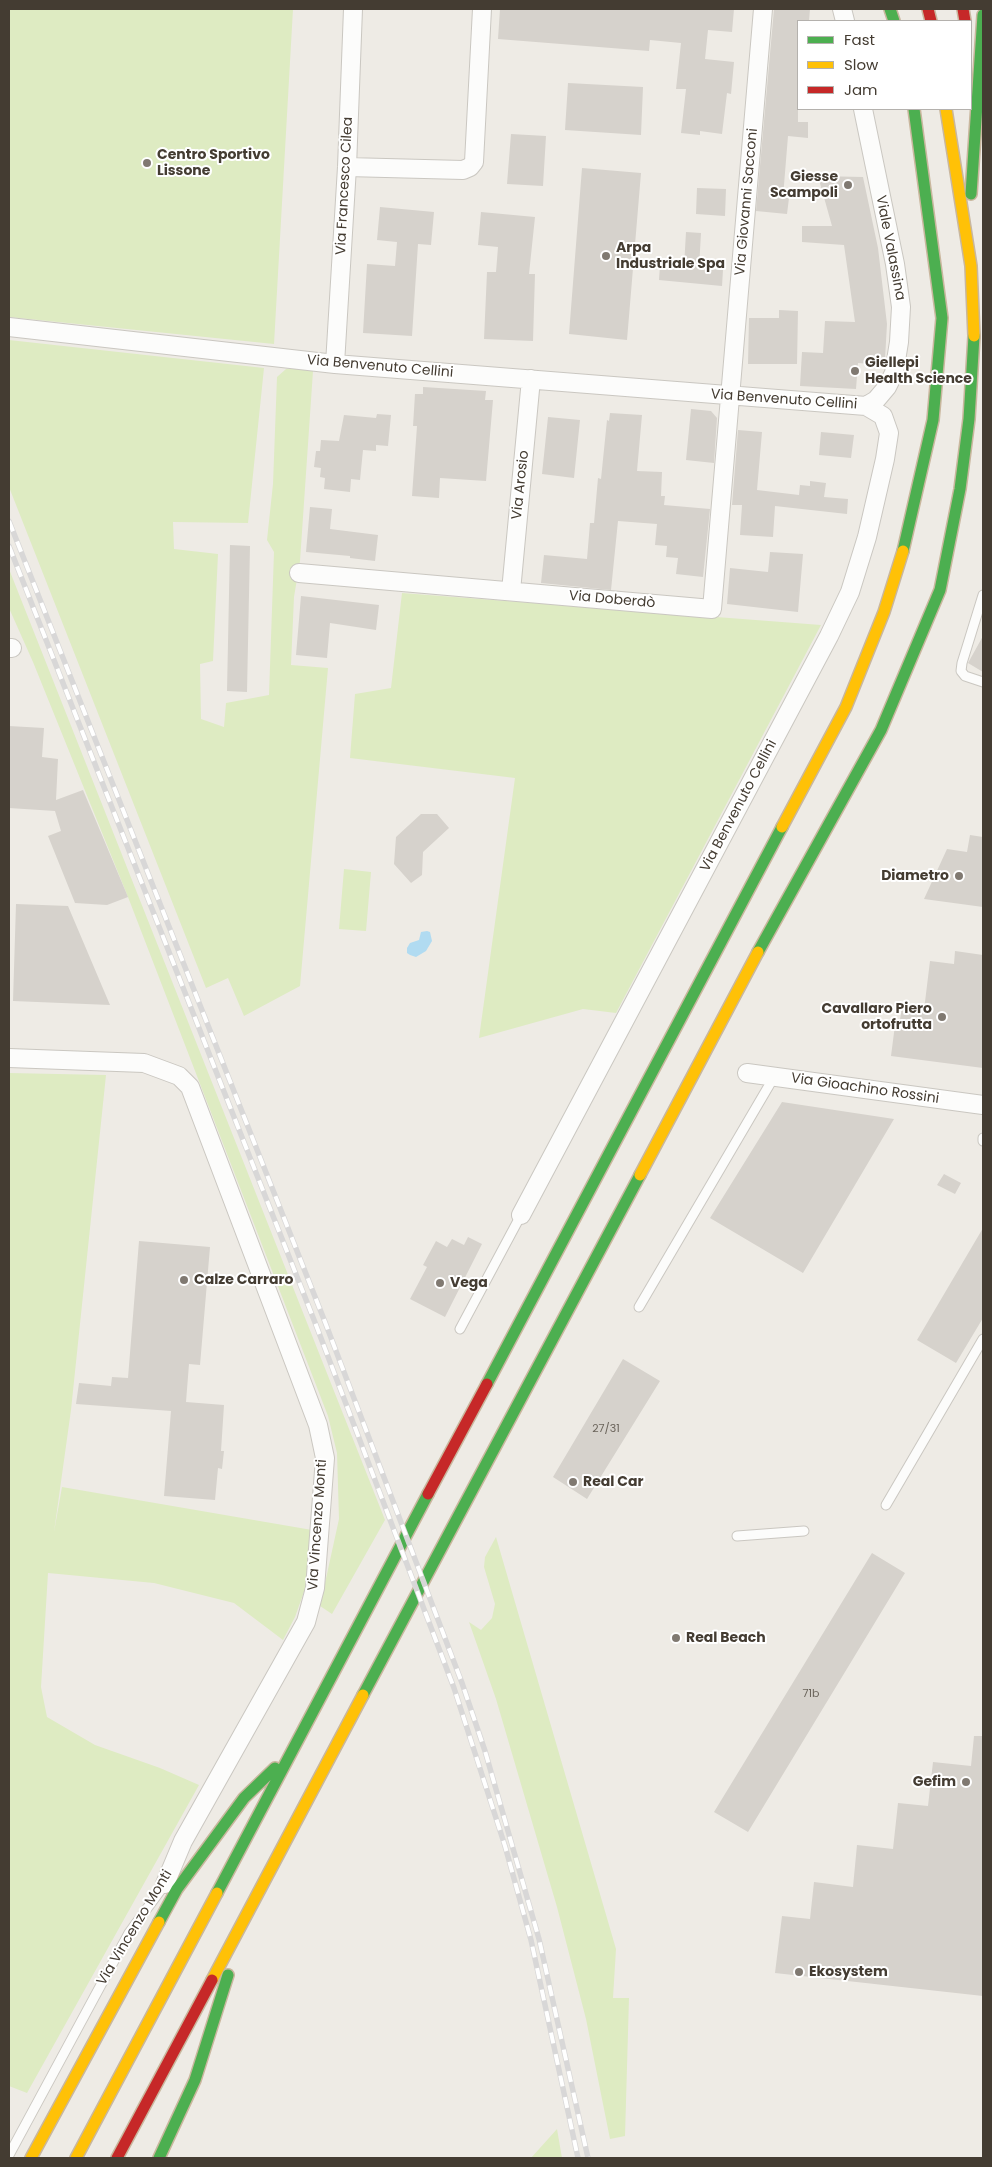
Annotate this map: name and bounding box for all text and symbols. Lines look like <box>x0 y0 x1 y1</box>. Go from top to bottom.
legend <box>797 20 972 110</box>
text: Fast <box>844 29 875 50</box>
text: Slow <box>844 54 878 75</box>
text: Jam <box>844 79 878 100</box>
street label: Via Francesco Cilea <box>333 116 357 256</box>
street label: Via Giovanni Sacconi <box>732 128 762 276</box>
place label: Centro Sportivo Lissone <box>157 147 270 180</box>
marker: Centro Sportivo Lissone <box>141 157 153 169</box>
place label: Giesse Scampoli <box>770 169 838 202</box>
marker: Giesse Scampoli <box>842 179 854 191</box>
street label: Viale Valassina <box>872 194 908 302</box>
place label: Arpa Industriale Spa <box>616 240 725 272</box>
marker: Arpa Industriale Spa <box>600 250 612 262</box>
street label: Via Benvenuto Cellini <box>306 352 454 382</box>
place label: Giellepi Health Science <box>865 355 972 388</box>
marker: Giellepi Health Science <box>849 365 861 377</box>
street label: Via Benvenuto Cellini <box>710 387 858 413</box>
street label: Via Arosio <box>509 450 533 520</box>
street label: Via Doberdò <box>568 588 656 612</box>
street label: Via Benvenuto Cellini <box>697 737 781 875</box>
place label: Diametro <box>881 868 949 884</box>
marker: Diametro <box>953 870 965 882</box>
place label: Cavallaro Piero ortofrutta <box>822 1001 932 1034</box>
marker: Cavallaro Piero ortofrutta <box>936 1011 948 1023</box>
street label: Via Gioachino Rossini <box>790 1070 940 1108</box>
place label: Calze Carraro <box>194 1272 293 1288</box>
marker: Calze Carraro <box>178 1274 190 1286</box>
place label: Vega <box>450 1275 488 1291</box>
marker: Vega <box>434 1277 446 1289</box>
house number: 27/31 <box>592 1422 620 1436</box>
street label: Via Vincenzo Monti <box>305 1459 331 1591</box>
place label: Real Car <box>583 1474 644 1490</box>
marker: Real Car <box>567 1476 579 1488</box>
place label: Real Beach <box>686 1630 766 1646</box>
marker: Real Beach <box>670 1632 682 1644</box>
house number: 71b <box>803 1687 819 1701</box>
place label: Gefim <box>913 1774 956 1790</box>
marker: Gefim <box>960 1776 972 1788</box>
street label: Via Vincenzo Monti <box>94 1867 176 1989</box>
place label: Ekosystem <box>809 1964 888 1980</box>
marker: Ekosystem <box>793 1966 805 1978</box>

